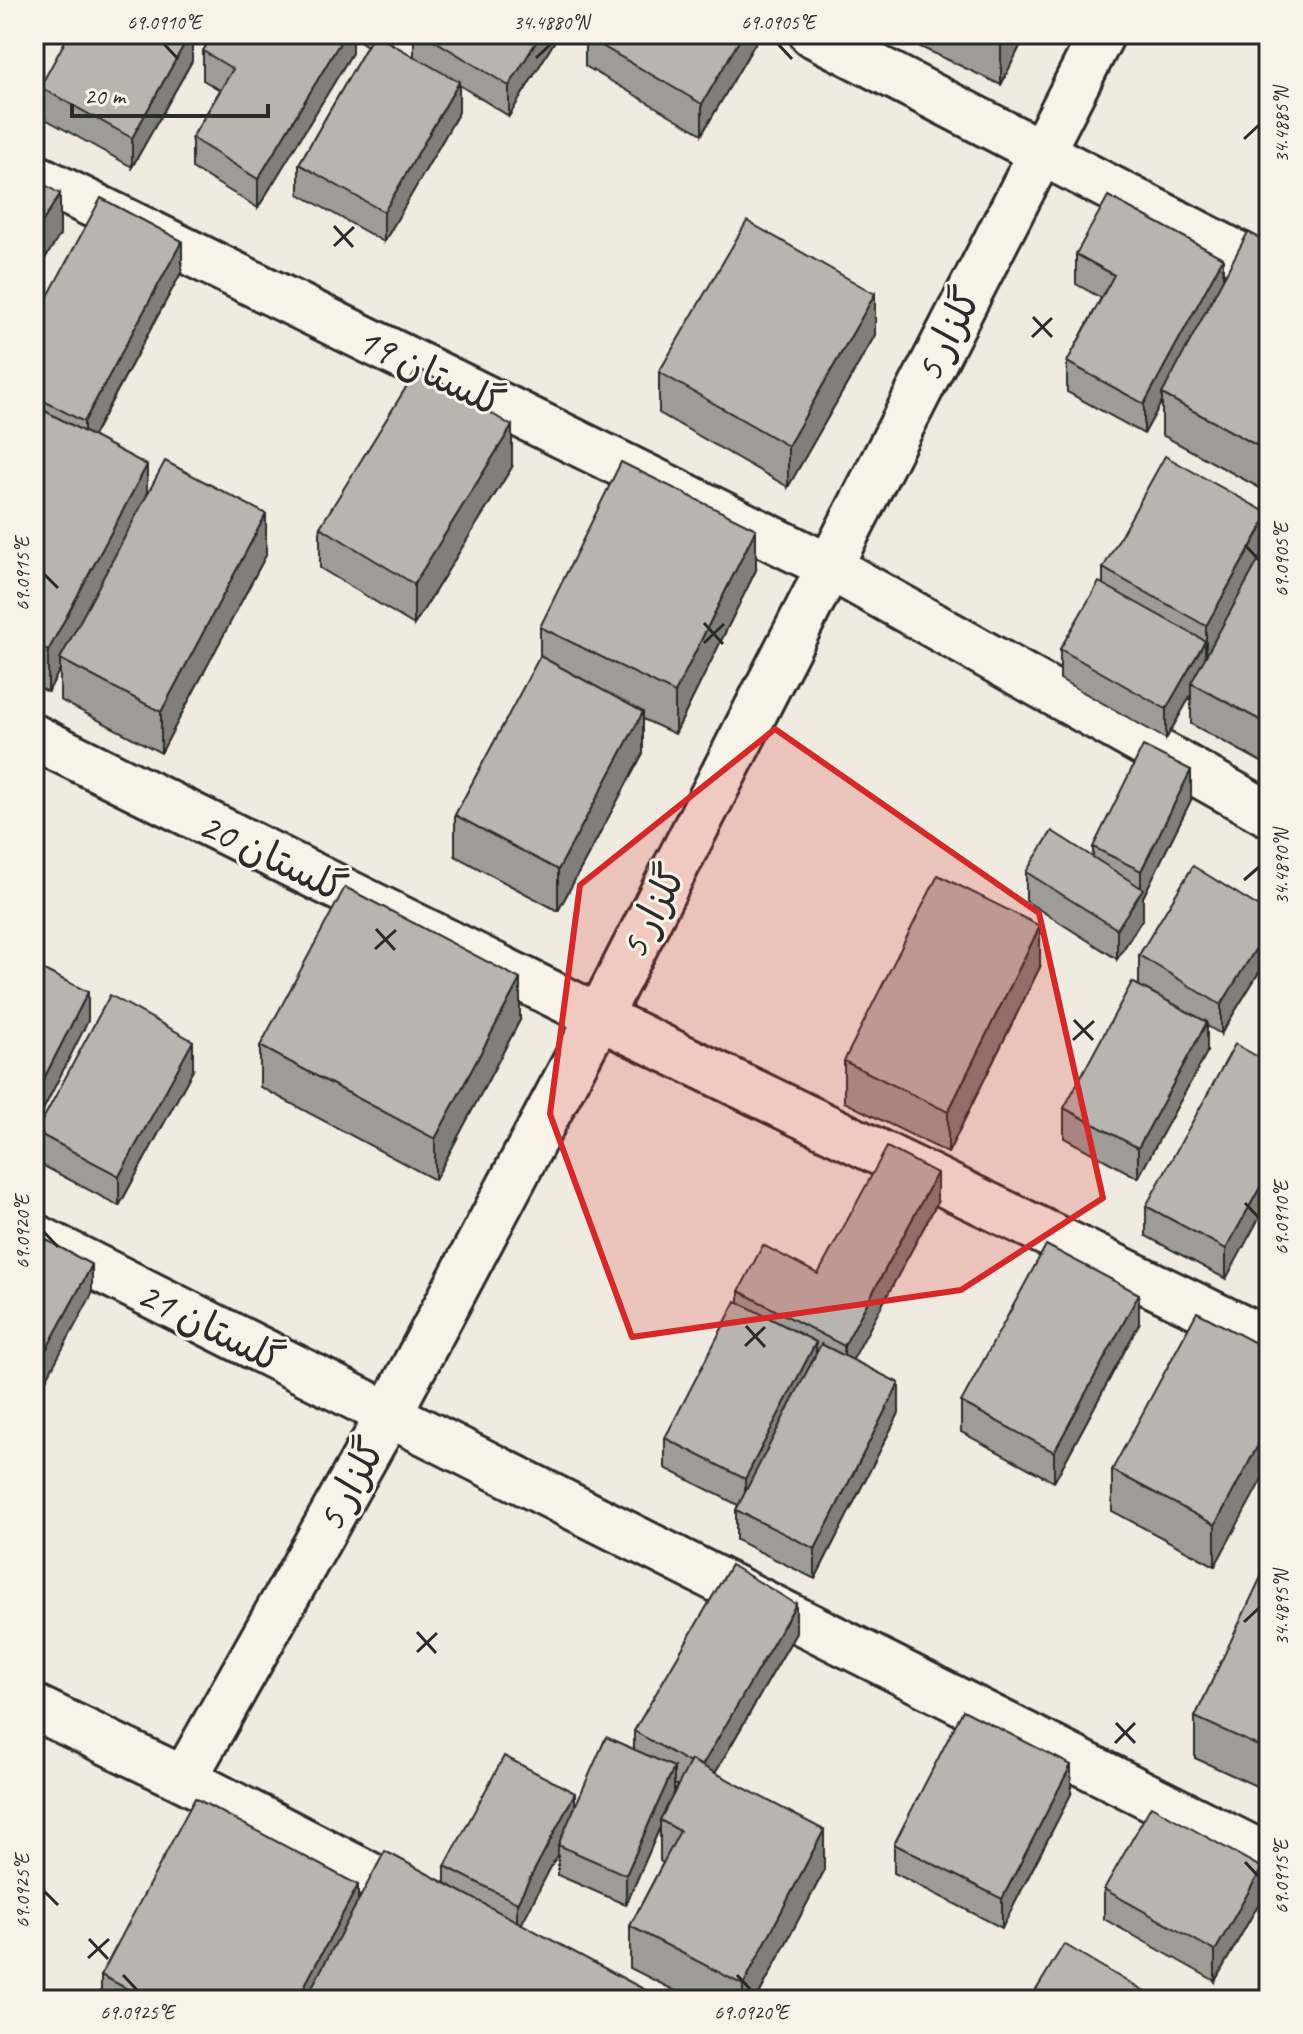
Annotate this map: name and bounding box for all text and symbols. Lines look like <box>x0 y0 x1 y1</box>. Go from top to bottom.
text: 69.0910°E <box>127 10 204 35</box>
text: 34.4880°N <box>513 10 592 35</box>
text: 69.0905°E <box>741 10 818 35</box>
scale bar <box>72 68 268 118</box>
text: 20 m <box>84 81 127 111</box>
text: 34.4885°N <box>1269 84 1294 163</box>
street label: گلزار 5 <box>903 279 993 390</box>
street label: گلستان 19 <box>349 315 512 429</box>
text: 69.0905°E <box>1269 520 1294 597</box>
text: 69.0915°E <box>10 534 35 611</box>
street label: گلستان 20 <box>191 800 354 914</box>
text: 34.4890°N <box>1269 826 1294 905</box>
street label: گلزار 5 <box>608 856 698 967</box>
text: 69.0910°E <box>1269 1178 1294 1255</box>
text: 69.0920°E <box>10 1192 35 1269</box>
street label: گلستان 21 <box>129 1269 292 1385</box>
street label: گلزار 5 <box>305 1429 397 1540</box>
text: 34.4895°N <box>1269 1567 1294 1646</box>
text: 69.0915°E <box>1269 1837 1294 1914</box>
text: 69.0925°E <box>10 1851 35 1928</box>
text: 69.0925°E <box>100 2000 177 2025</box>
text: 69.0920°E <box>714 2000 791 2025</box>

